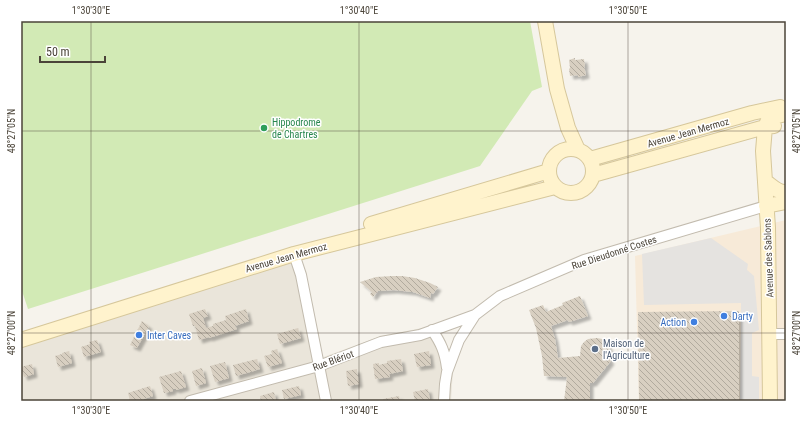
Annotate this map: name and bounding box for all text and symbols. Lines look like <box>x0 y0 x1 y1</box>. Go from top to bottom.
text: 1°30'30"E <box>72 5 110 16</box>
text: 1°30'40"E <box>340 5 378 16</box>
text: 1°30'50"E <box>609 5 647 16</box>
scale bar <box>40 38 105 64</box>
text: 50 m <box>46 45 70 59</box>
text: 48°27'05"N <box>6 109 17 153</box>
text: 48°27'05"N <box>791 109 802 153</box>
street label: Avenue Jean Mermoz <box>646 116 730 149</box>
place label: Hippodrome de Chartres <box>272 117 321 140</box>
marker: Hippodrome de Chartres <box>259 123 269 133</box>
street label: Avenue des Sablons <box>762 218 775 298</box>
street label: Rue Dieudonné Costes <box>570 233 658 271</box>
street label: Avenue Jean Mermoz <box>244 241 328 274</box>
text: 48°27'00"N <box>6 311 17 355</box>
marker: Darty <box>719 311 729 321</box>
place label: Darty <box>732 311 753 322</box>
text: 48°27'00"N <box>791 311 802 355</box>
place label: Action <box>660 317 686 328</box>
marker: Action <box>689 317 699 327</box>
marker: Inter Caves <box>134 330 144 340</box>
place label: Inter Caves <box>147 330 192 341</box>
place label: Maison de l'Agriculture <box>603 338 650 361</box>
marker: Maison de l'Agriculture <box>590 344 600 354</box>
street label: Rue Blériot <box>311 348 355 373</box>
text: 1°30'30"E <box>72 405 110 416</box>
text: 1°30'40"E <box>340 405 378 416</box>
text: 1°30'50"E <box>609 405 647 416</box>

